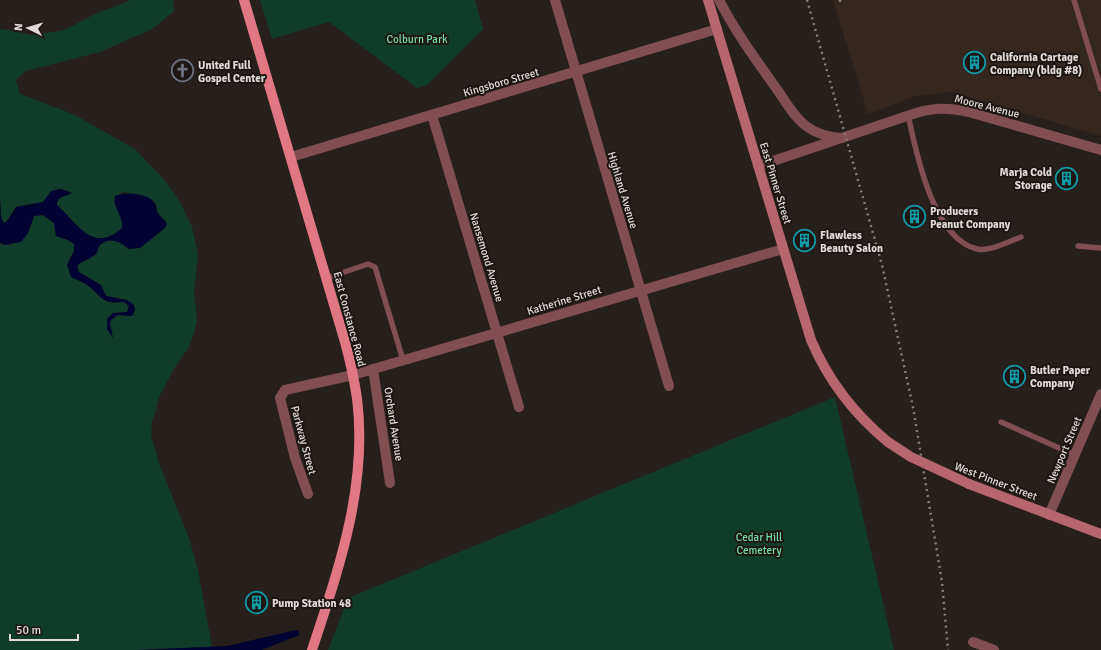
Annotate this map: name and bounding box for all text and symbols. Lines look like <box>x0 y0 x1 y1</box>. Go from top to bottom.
north arrow <box>8 8 48 48</box>
text: N <box>12 23 25 32</box>
park label: Colburn Park <box>387 33 448 46</box>
building icon: California Cartage Company (bldg #8) <box>962 50 988 76</box>
place label: California Cartage Company (bldg #8) <box>990 51 1082 77</box>
church icon: United Full Gospel Center <box>170 58 196 84</box>
place label: United Full Gospel Center <box>198 59 266 85</box>
street label: Kingsboro Street <box>462 65 541 100</box>
street label: Moore Avenue <box>953 92 1021 121</box>
street label: East Pinner Street <box>757 141 794 226</box>
street label: Highland Avenue <box>605 150 640 230</box>
building icon: Marja Cold Storage <box>1054 165 1080 191</box>
place label: Marja Cold Storage <box>1000 166 1053 192</box>
building icon: Producers Peanut Company <box>901 204 927 230</box>
place label: Producers Peanut Company <box>930 205 1011 231</box>
street label: Nansemond Avenue <box>467 211 506 303</box>
building icon: Flawless Beauty Salon <box>791 228 817 254</box>
place label: Flawless Beauty Salon <box>820 229 883 255</box>
street label: East Constance Road <box>331 270 369 368</box>
street label: Katherine Street <box>525 283 603 318</box>
building icon: Butler Paper Company <box>1002 363 1028 389</box>
place label: Butler Paper Company <box>1030 364 1091 390</box>
street label: Orchard Avenue <box>381 386 406 462</box>
street label: Parkway Street <box>288 404 319 476</box>
street label: Newport Street <box>1044 415 1084 486</box>
street label: West Pinner Street <box>953 460 1039 503</box>
park label: Cedar Hill Cemetery <box>736 531 782 557</box>
building icon: Pump Station 48 <box>244 590 270 616</box>
place label: Pump Station 48 <box>272 597 351 610</box>
scale bar <box>10 616 78 642</box>
text: 50 m <box>16 623 41 638</box>

